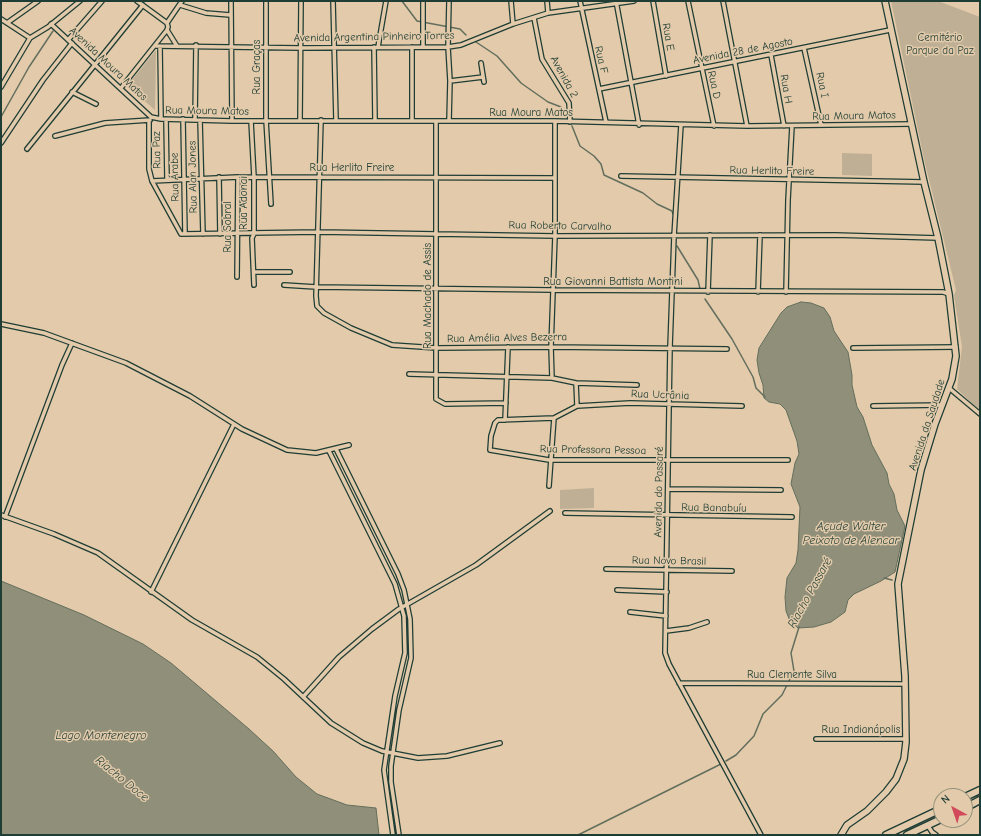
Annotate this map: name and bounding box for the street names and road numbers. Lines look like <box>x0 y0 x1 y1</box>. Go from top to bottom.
street label: Rua E <box>659 22 677 52</box>
street label: Avenida Moura Matos <box>66 24 150 104</box>
street label: Avenida Argentina Pinheiro Torres <box>294 29 454 45</box>
street label: Avenida 28 de Agosto <box>692 35 794 67</box>
street label: Rua Graças <box>250 40 264 94</box>
street label: Rua F <box>591 45 611 75</box>
street label: Avenida 2 <box>547 54 581 100</box>
street label: Rua D <box>704 70 724 100</box>
street label: Rua I <box>813 71 831 99</box>
street label: Rua H <box>777 73 795 105</box>
street label: Rua Moura Matos <box>165 104 249 118</box>
street label: Rua Moura Matos <box>489 106 573 120</box>
street label: Rua Moura Matos <box>812 109 896 123</box>
street label: Rua Paz <box>150 131 164 169</box>
street label: Rua Alan Jones <box>186 141 200 213</box>
street label: Rua Árabe <box>168 152 182 202</box>
street label: Rua Herlito Freire <box>310 161 394 175</box>
street label: Rua Herlito Freire <box>730 164 814 178</box>
street label: Rua Adonai <box>237 176 251 230</box>
street label: Rua Sobral <box>221 201 235 253</box>
street label: Rua Roberto Carvalho <box>508 219 612 233</box>
street label: Rua Machado de Assis <box>421 243 435 349</box>
street label: Rua Giovanni Battista Montini <box>543 275 683 289</box>
street label: Rua Amélia Alves Bezerra <box>447 330 567 346</box>
street label: Avenida da Saudade <box>906 378 948 472</box>
street label: Rua Ucrânia <box>631 387 689 403</box>
street label: Rua Professora Pessoa <box>540 442 646 458</box>
street label: Avenida do Passaré <box>652 446 666 538</box>
street label: Rua Banabuíu <box>681 501 747 515</box>
street label: Rua Novo Brasil <box>632 554 706 568</box>
street label: Rua Clemente Silva <box>747 668 837 682</box>
street label: Rua Indianápolis <box>822 723 900 737</box>

